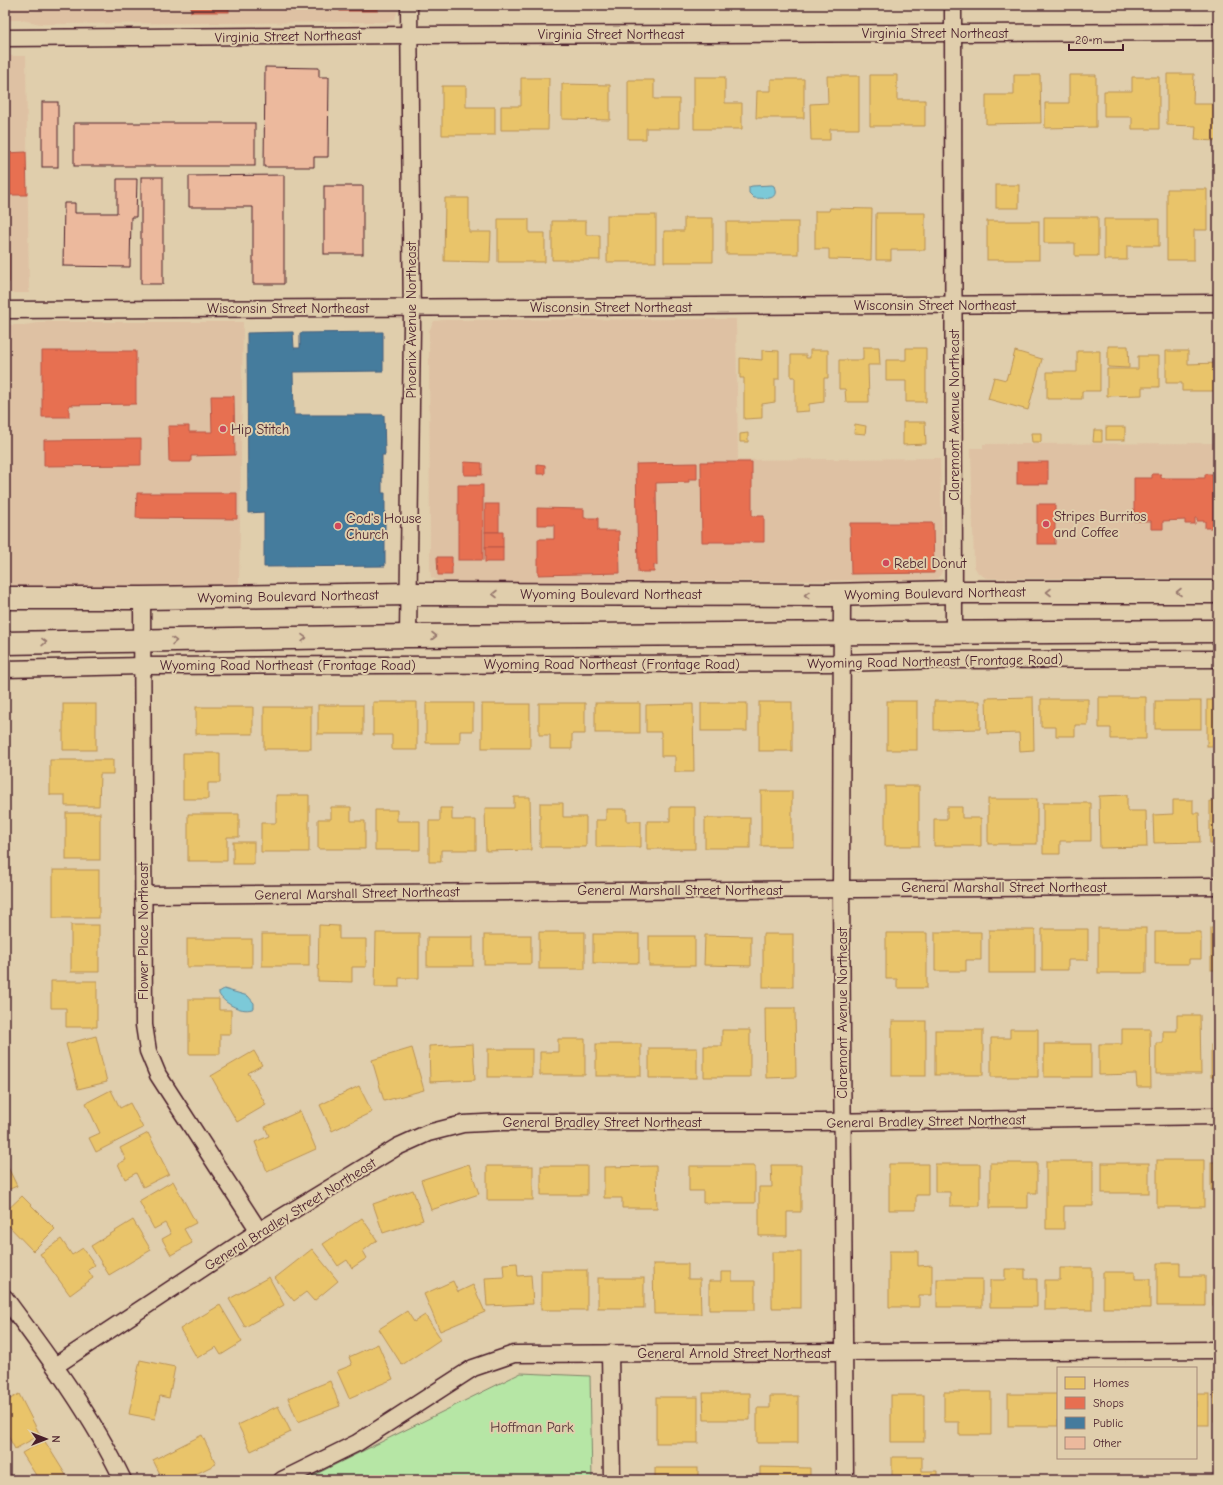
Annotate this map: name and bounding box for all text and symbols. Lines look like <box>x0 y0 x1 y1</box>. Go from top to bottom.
street label: Virginia Street Northeast <box>862 25 1009 42</box>
street label: Virginia Street Northeast <box>538 26 685 43</box>
scale bar <box>1069 26 1123 52</box>
street label: Virginia Street Northeast <box>215 27 362 46</box>
text: 20 m <box>1075 33 1103 47</box>
street label: Phoenix Avenue Northeast <box>403 240 420 399</box>
street label: Wisconsin Street Northeast <box>854 297 1017 314</box>
street label: Wisconsin Street Northeast <box>530 299 693 316</box>
street label: Wisconsin Street Northeast <box>207 300 370 317</box>
street label: Claremont Avenue Northeast <box>946 328 963 501</box>
place label: Hip Stitch <box>231 421 289 438</box>
marker: Hip Stitch <box>218 424 228 434</box>
place label: Stripes Burritos and Coffee <box>1054 508 1146 541</box>
place label: God's House Church <box>346 510 422 543</box>
marker: Stripes Burritos and Coffee <box>1041 519 1051 529</box>
marker: God's House Church <box>333 521 343 531</box>
place label: Rebel Donut <box>894 555 968 572</box>
marker: Rebel Donut <box>881 558 891 568</box>
street label: Wyoming Boulevard Northeast <box>844 583 1027 604</box>
street label: Wyoming Boulevard Northeast <box>197 586 380 607</box>
street label: Wyoming Boulevard Northeast <box>520 586 703 603</box>
one-way arrow <box>1046 588 1052 596</box>
one-way arrow <box>1176 588 1182 596</box>
one-way arrow <box>492 590 498 598</box>
one-way arrow <box>804 591 810 599</box>
one-way arrow <box>431 632 437 640</box>
one-way arrow <box>301 634 307 642</box>
one-way arrow <box>171 636 177 645</box>
one-way arrow <box>41 638 47 646</box>
street label: Wyoming Road Northeast (Frontage Road) <box>807 651 1063 672</box>
street label: Wyoming Road Northeast (Frontage Road) <box>484 656 740 673</box>
street label: Wyoming Road Northeast (Frontage Road) <box>160 657 416 674</box>
street label: Flower Place Northeast <box>135 861 152 1000</box>
street label: General Marshall Street Northeast <box>901 879 1108 896</box>
street label: General Marshall Street Northeast <box>577 882 784 899</box>
street label: General Marshall Street Northeast <box>254 883 461 904</box>
street label: Claremont Avenue Northeast <box>834 926 851 1099</box>
street label: General Bradley Street Northeast <box>826 1111 1027 1132</box>
street label: General Bradley Street Northeast <box>502 1114 703 1131</box>
street label: General Bradley Street Northeast <box>201 1154 380 1274</box>
street label: General Arnold Street Northeast <box>637 1345 832 1362</box>
legend <box>1057 1367 1197 1459</box>
text: Homes <box>1093 1376 1129 1390</box>
text: Shops <box>1093 1396 1124 1410</box>
text: Public <box>1093 1416 1124 1430</box>
north arrow <box>26 1419 66 1459</box>
park label: Hoffman Park <box>490 1419 574 1436</box>
text: N <box>49 1435 62 1443</box>
text: Other <box>1093 1436 1122 1450</box>

